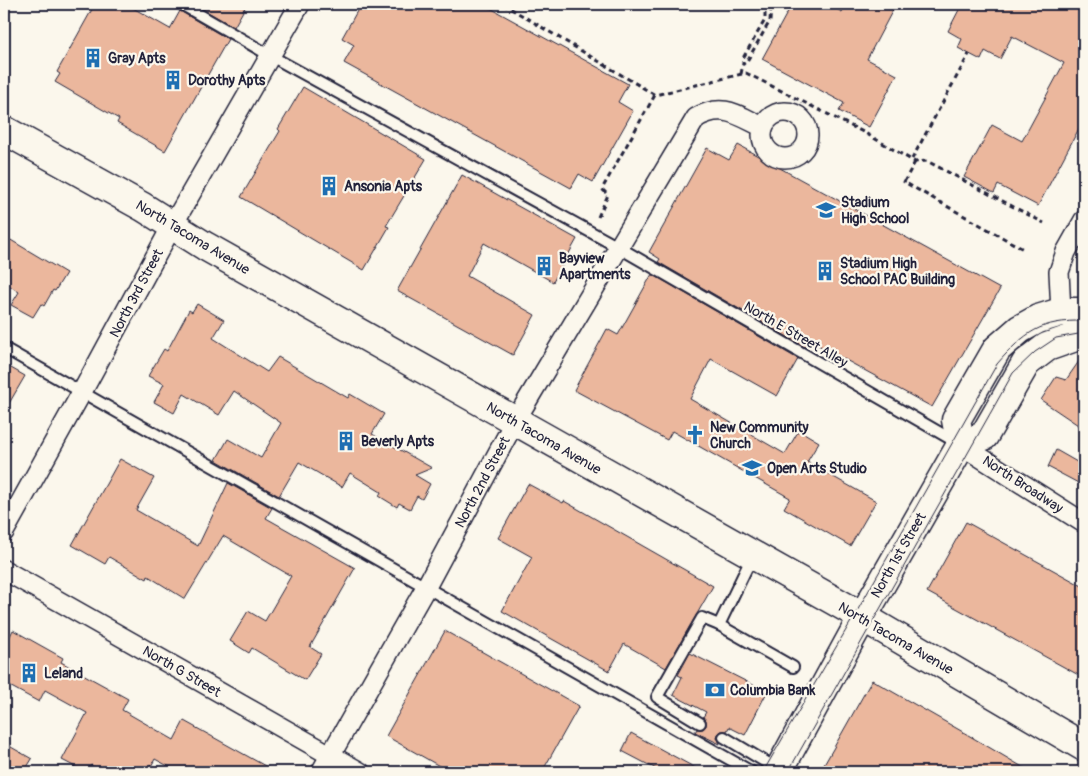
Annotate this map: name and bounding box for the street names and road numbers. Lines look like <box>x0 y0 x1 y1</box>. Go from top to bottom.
street label: North Tacoma Avenue <box>133 197 253 278</box>
street label: North 3rd Street <box>106 246 167 340</box>
street label: North E Street Alley <box>741 298 851 371</box>
street label: North Tacoma Avenue <box>483 399 604 478</box>
street label: North 2nd Street <box>451 433 514 531</box>
street label: North Broadway <box>979 452 1066 517</box>
street label: North 1st Street <box>867 509 930 601</box>
street label: North Tacoma Avenue <box>835 599 956 678</box>
street label: North G Street <box>140 642 224 701</box>

